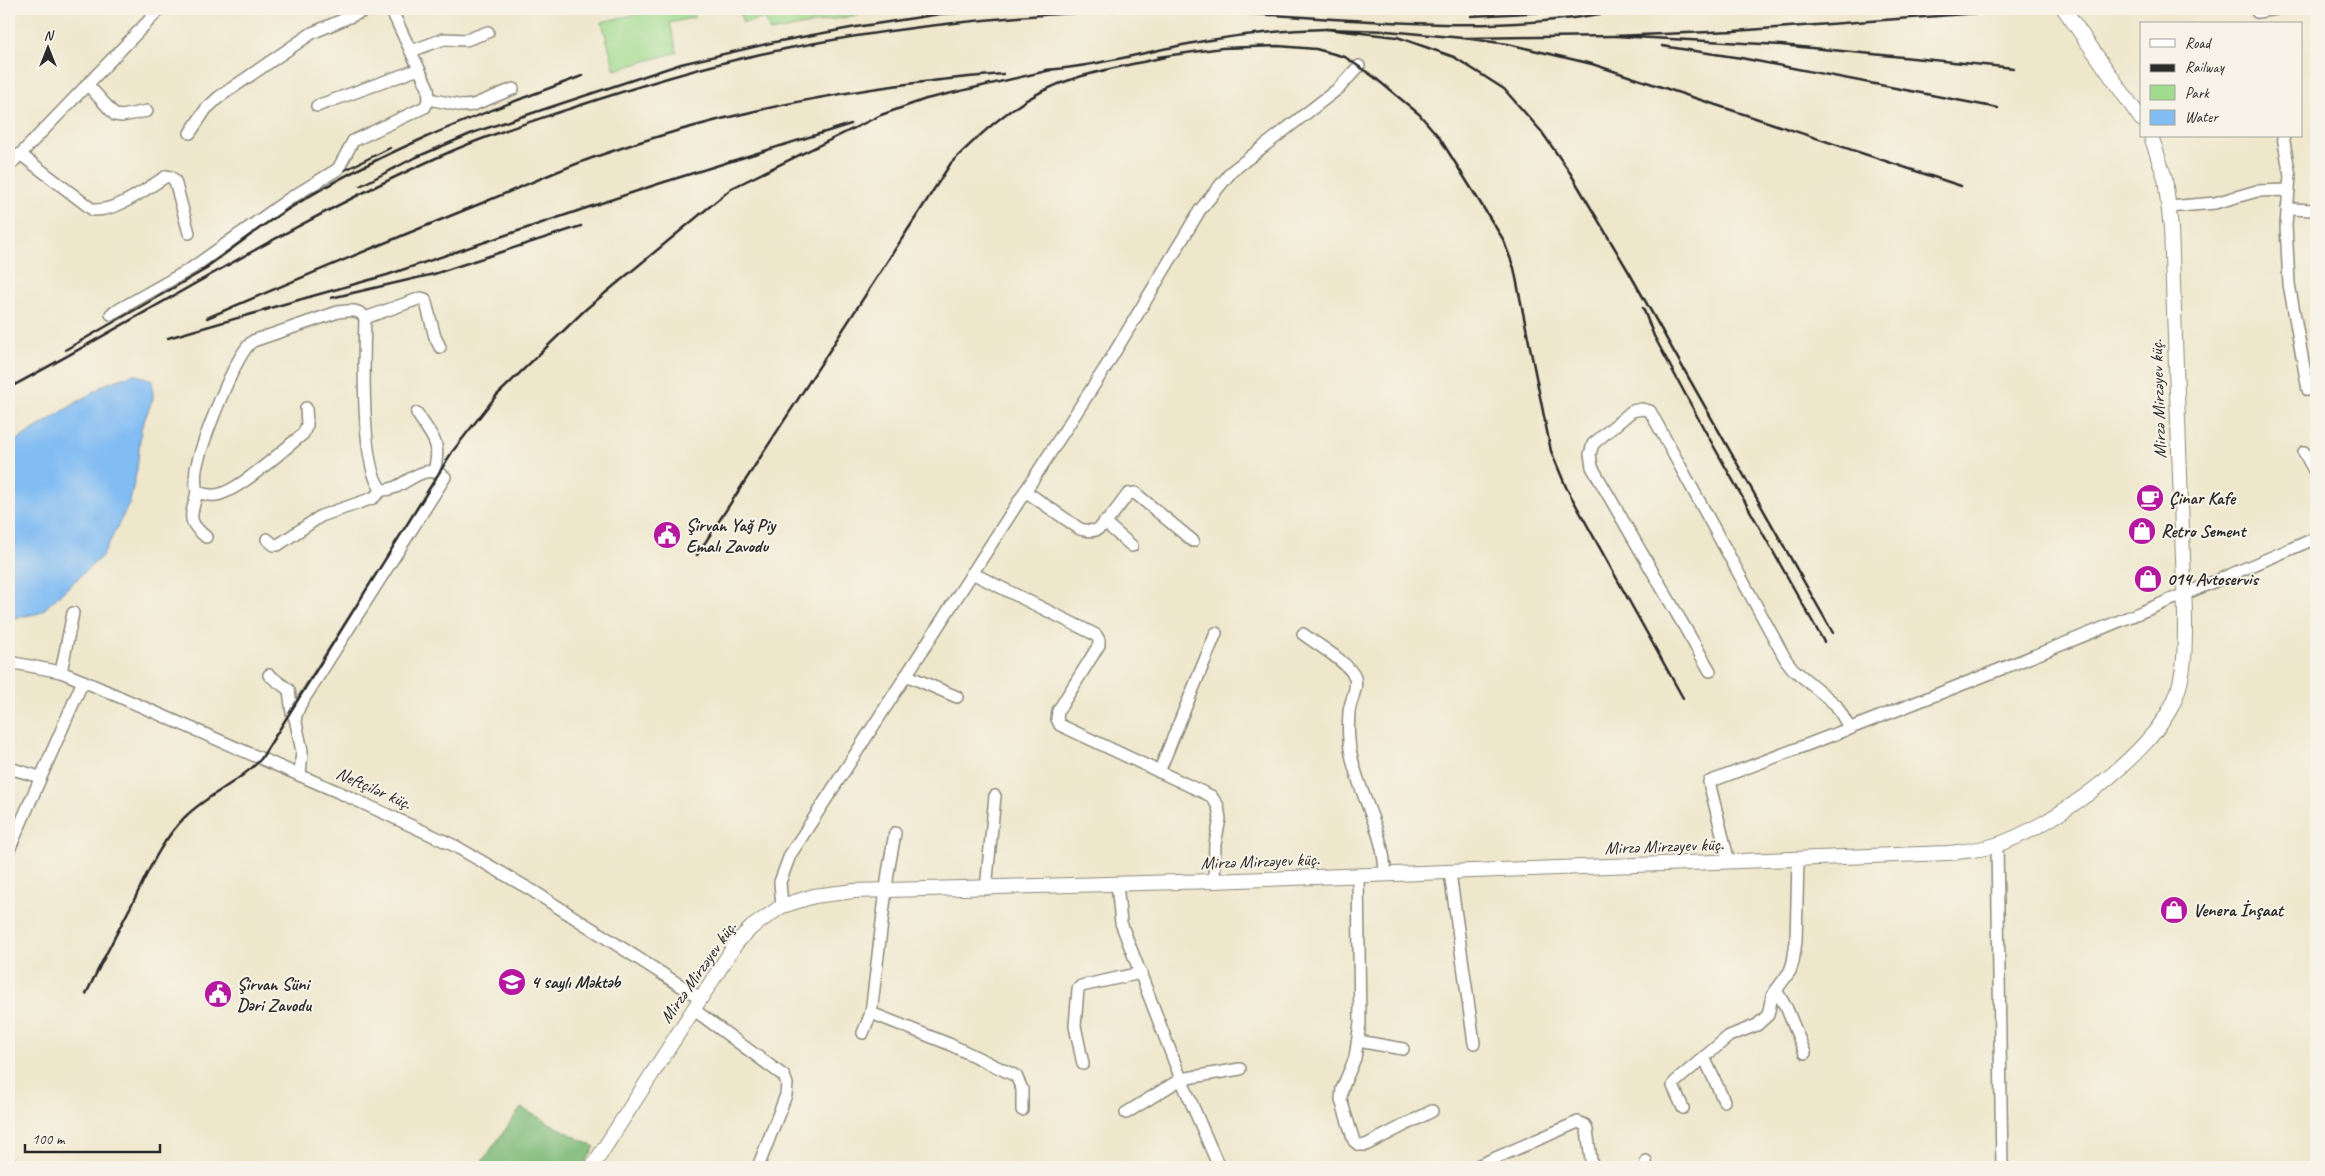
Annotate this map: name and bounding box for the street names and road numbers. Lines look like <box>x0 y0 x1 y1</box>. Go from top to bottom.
street label: Mirzə Mirzəyev küç. <box>2145 339 2171 459</box>
street label: Neftçilər küç. <box>333 762 415 814</box>
street label: Mirzə Mirzəyev küç. <box>1604 833 1724 859</box>
street label: Mirzə Mirzəyev küç. <box>1200 848 1320 874</box>
street label: Mirzə Mirzəyev küç. <box>655 917 741 1027</box>

